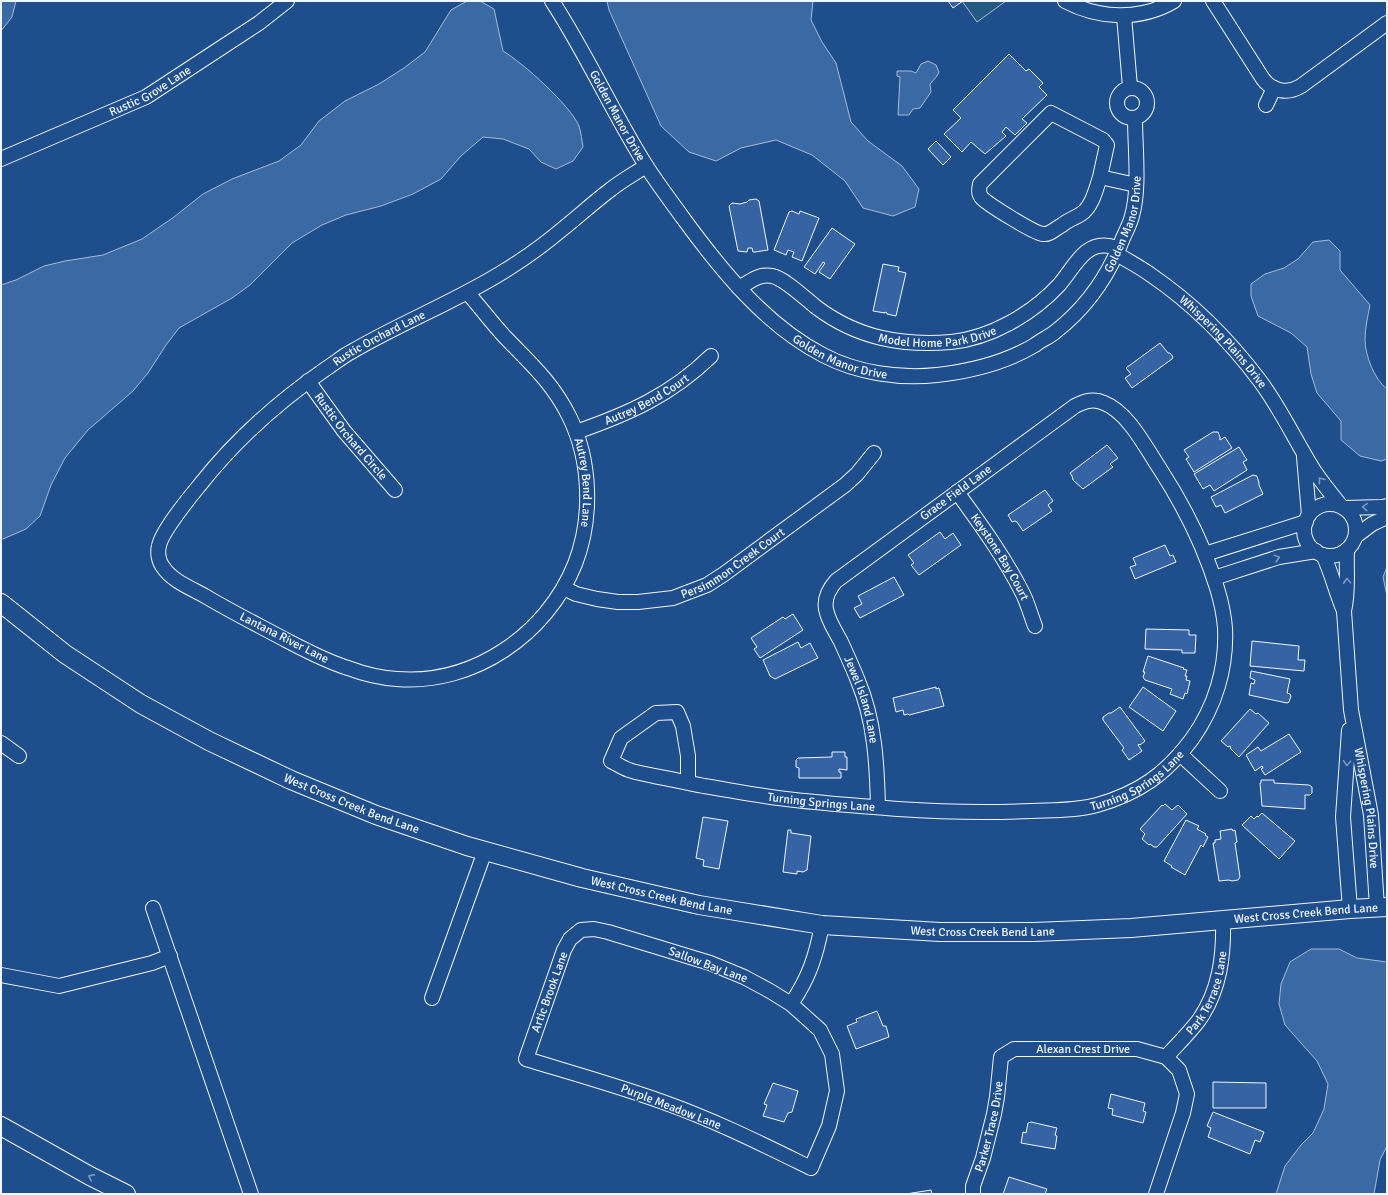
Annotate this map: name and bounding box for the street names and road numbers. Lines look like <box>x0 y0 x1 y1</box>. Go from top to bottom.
street label: Rustic Grove Lane <box>107 62 194 119</box>
street label: Golden Manor Drive <box>586 68 649 164</box>
street label: Golden Manor Drive <box>1101 176 1144 275</box>
street label: Whispering Plains Drive <box>1176 292 1270 391</box>
street label: Rustic Orchard Lane <box>330 307 428 369</box>
street label: Model Home Park Drive <box>877 323 999 350</box>
street label: Golden Manor Drive <box>790 331 888 382</box>
street label: Autrey Bend Court <box>602 371 692 428</box>
street label: Rustic Orchard Circle <box>311 390 391 483</box>
street label: Autrey Bend Lane <box>571 436 595 528</box>
street label: Grace Field Lane <box>917 462 995 524</box>
street label: Keystone Bay Court <box>967 511 1032 603</box>
street label: Persimmon Creek Court <box>679 524 788 602</box>
street label: Lantana River Lane <box>237 609 331 667</box>
street label: Jewel Island Lane <box>841 654 881 744</box>
street label: Whispering Plains Drive <box>1351 746 1382 869</box>
street label: Turning Springs Lane <box>1089 747 1187 814</box>
street label: West Cross Creek Bend Lane <box>281 770 421 837</box>
street label: Turning Springs Lane <box>767 789 876 815</box>
street label: West Cross Creek Bend Lane <box>589 873 734 918</box>
street label: West Cross Creek Bend Lane <box>1233 900 1378 927</box>
street label: West Cross Creek Bend Lane <box>910 923 1055 940</box>
street label: Sallow Bay Lane <box>666 944 750 986</box>
street label: Artic Brook Lane <box>528 949 572 1035</box>
street label: Park Terrace Lane <box>1183 950 1230 1038</box>
street label: Alexan Crest Drive <box>1036 1042 1130 1057</box>
street label: Parker Trace Drive <box>971 1080 1006 1174</box>
street label: Purple Meadow Lane <box>619 1081 723 1133</box>

